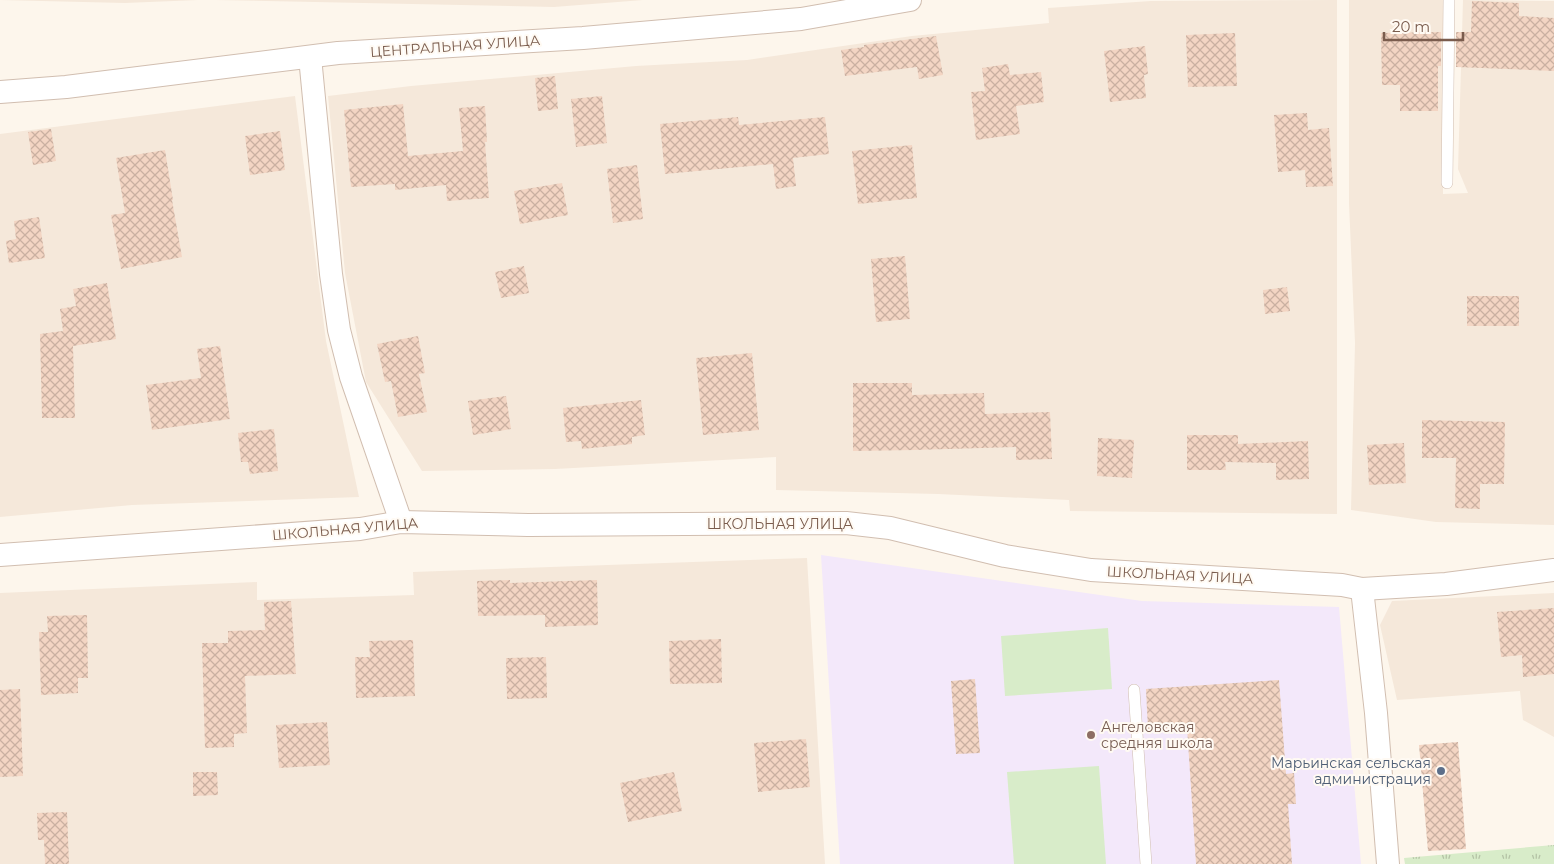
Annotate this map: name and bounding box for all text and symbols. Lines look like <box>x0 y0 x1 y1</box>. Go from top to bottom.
scale bar <box>1384 10 1463 42</box>
text: 20 m <box>1392 17 1430 36</box>
street label: ЦЕНТРАЛЬНАЯ УЛИЦА <box>369 31 541 61</box>
street label: ШКОЛЬНАЯ УЛИЦА <box>271 514 419 544</box>
street label: ШКОЛЬНАЯ УЛИЦА <box>707 515 854 533</box>
street label: ШКОЛЬНАЯ УЛИЦА <box>1106 562 1254 588</box>
place label: Ангеловская средняя школа <box>1101 718 1213 752</box>
marker: Ангеловская средняя школа <box>1085 729 1097 741</box>
place label: Марьинская сельская администрация <box>1271 754 1431 788</box>
marker: Марьинская сельская администрация <box>1435 765 1447 777</box>

